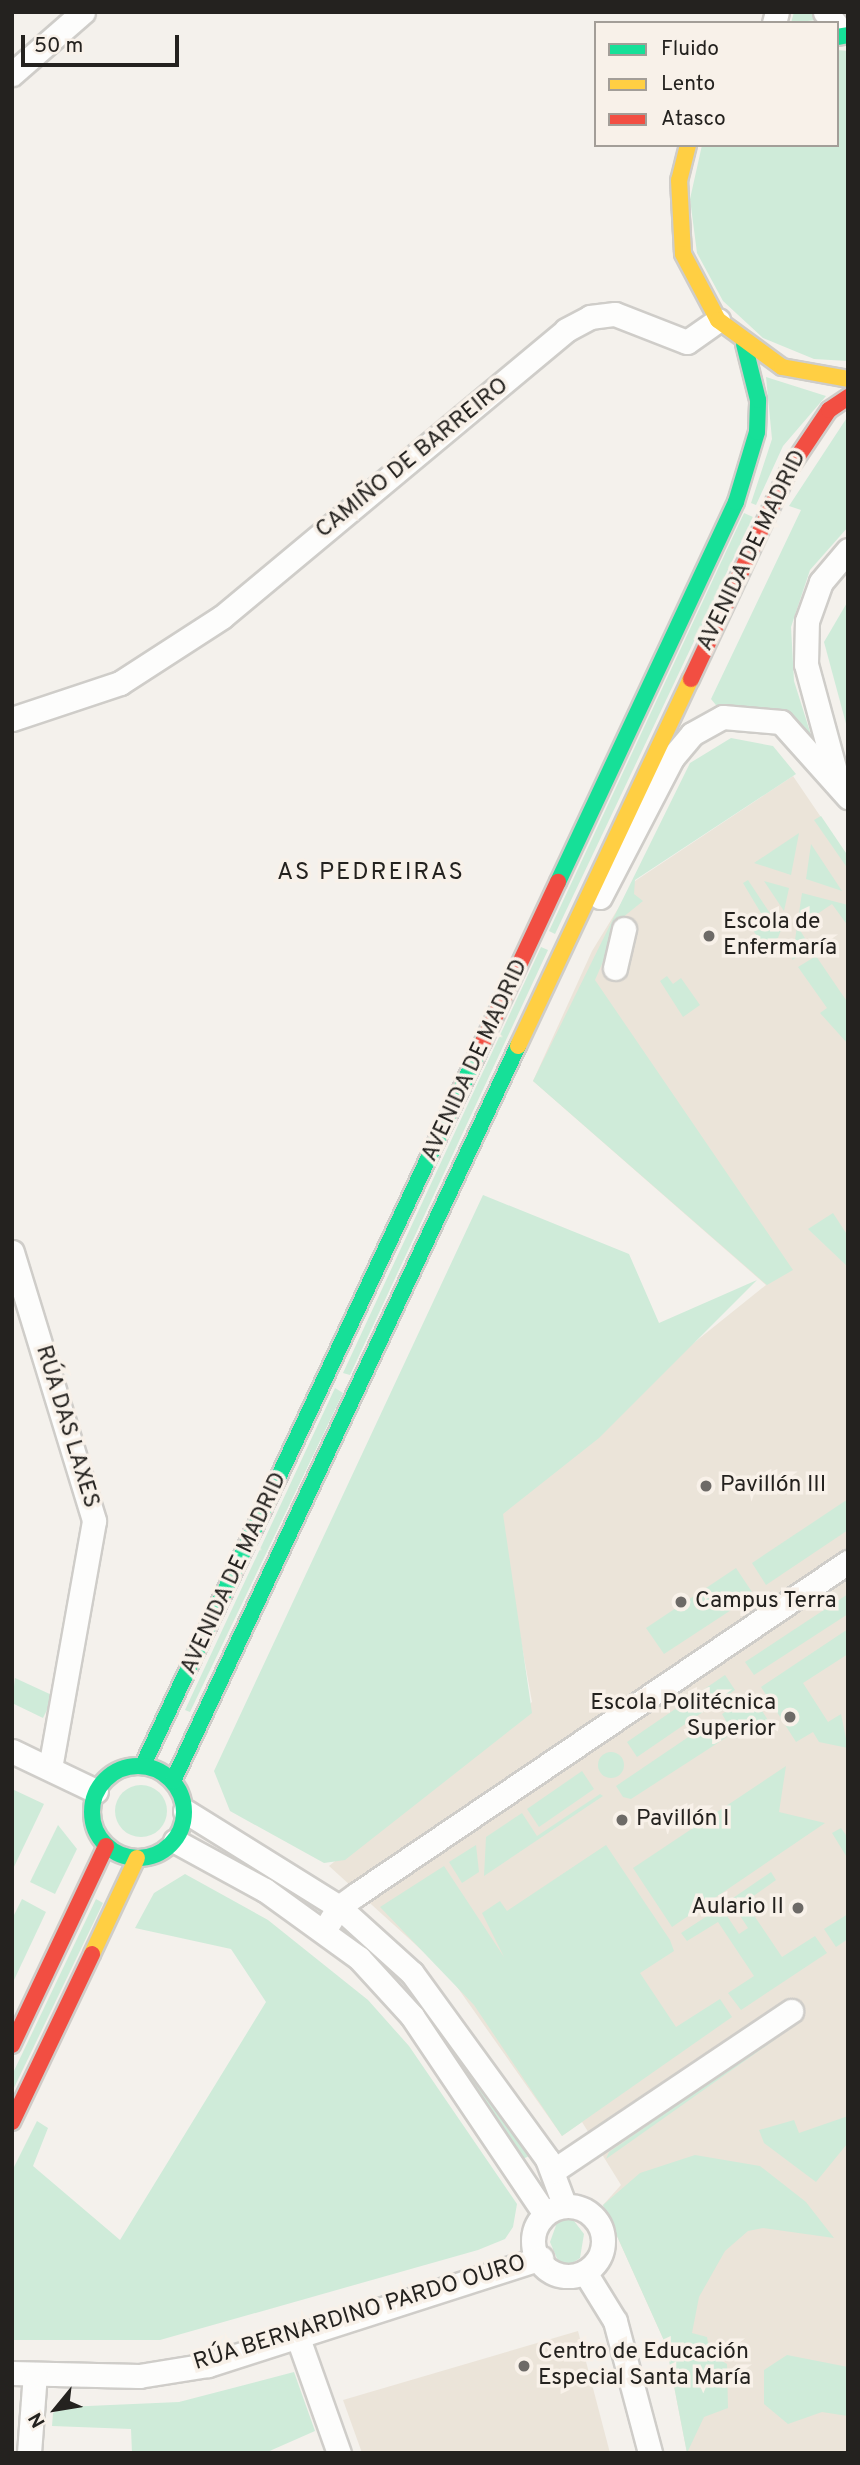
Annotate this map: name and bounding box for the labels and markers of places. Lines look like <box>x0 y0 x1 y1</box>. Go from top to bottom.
place label: Escola de Enfermaría <box>723 909 837 963</box>
marker: Escola de Enfermaría <box>701 928 717 944</box>
place label: Pavillón III <box>720 1472 826 1500</box>
marker: Pavillón III <box>698 1478 714 1494</box>
place label: Campus Terra <box>695 1588 838 1616</box>
marker: Campus Terra <box>673 1594 689 1610</box>
place label: Escola Politécnica Superior <box>590 1690 776 1744</box>
marker: Escola Politécnica Superior <box>782 1709 798 1725</box>
place label: Pavillón I <box>636 1806 729 1834</box>
marker: Pavillón I <box>614 1812 630 1828</box>
place label: Aulario II <box>691 1894 784 1922</box>
marker: Aulario II <box>790 1900 806 1916</box>
place label: Centro de Educación Especial Santa María <box>538 2339 751 2393</box>
marker: Centro de Educación Especial Santa María <box>516 2358 532 2374</box>

